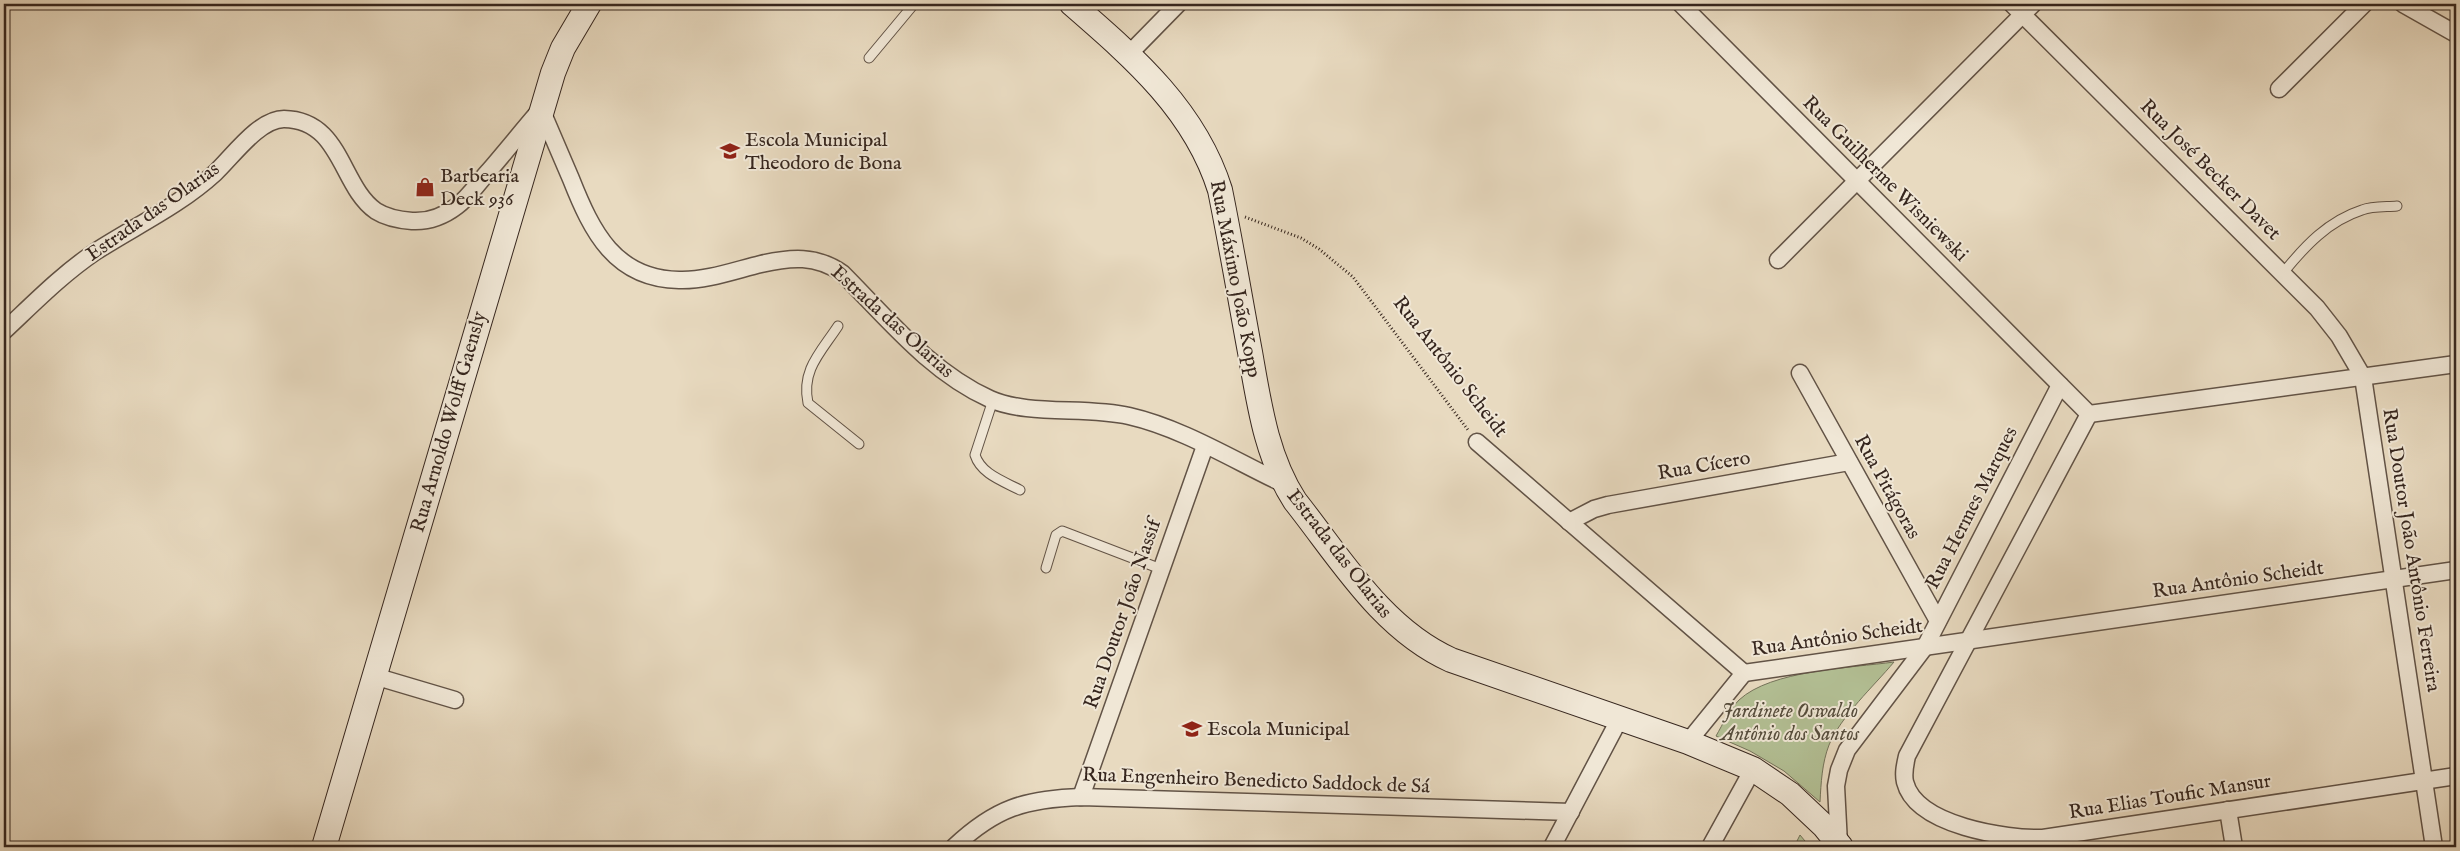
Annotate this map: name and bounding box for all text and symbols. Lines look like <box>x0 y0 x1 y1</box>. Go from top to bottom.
street label: Rua Guilherme Wisniewski <box>1797 91 1973 267</box>
street label: Rua José Becker Davet <box>2134 94 2286 246</box>
place label: Escola Municipal Theodoro de Bona <box>745 128 902 176</box>
school or university icon: Escola Municipal Theodoro de Bona <box>719 140 741 162</box>
street label: Estrada das Olarias <box>81 157 225 267</box>
place label: Barbearia Deck 936 <box>440 164 519 212</box>
shop icon: Barbearia Deck 936 <box>414 176 436 198</box>
street label: Rua Máximo João Kopp <box>1204 178 1266 380</box>
street label: Estrada das Olarias <box>825 260 959 384</box>
street label: Rua Antônio Scheidt <box>1387 291 1513 443</box>
street label: Rua Arnoldo Wolff Gaensly <box>405 308 493 535</box>
street label: Rua Doutor João Antônio Ferreira <box>2376 406 2446 694</box>
street label: Rua Hermes Marques <box>1920 423 2024 593</box>
street label: Rua Pitágoras <box>1848 430 1926 544</box>
street label: Rua Cícero <box>1656 446 1753 486</box>
street label: Estrada das Olarias <box>1281 484 1397 624</box>
street label: Rua Doutor João Nassif <box>1079 512 1168 712</box>
street label: Rua Antônio Scheidt <box>2151 556 2325 604</box>
street label: Rua Antônio Scheidt <box>1750 614 1924 662</box>
park label: Jardinete Oswaldo Antônio dos Santos <box>1719 699 1859 747</box>
place label: Escola Municipal <box>1207 717 1350 742</box>
school or university icon: Escola Municipal <box>1181 718 1203 740</box>
street label: Rua Engenheiro Benedicto Saddock de Sá <box>1082 762 1431 800</box>
street label: Rua Elias Toufic Mansur <box>2067 769 2274 825</box>

